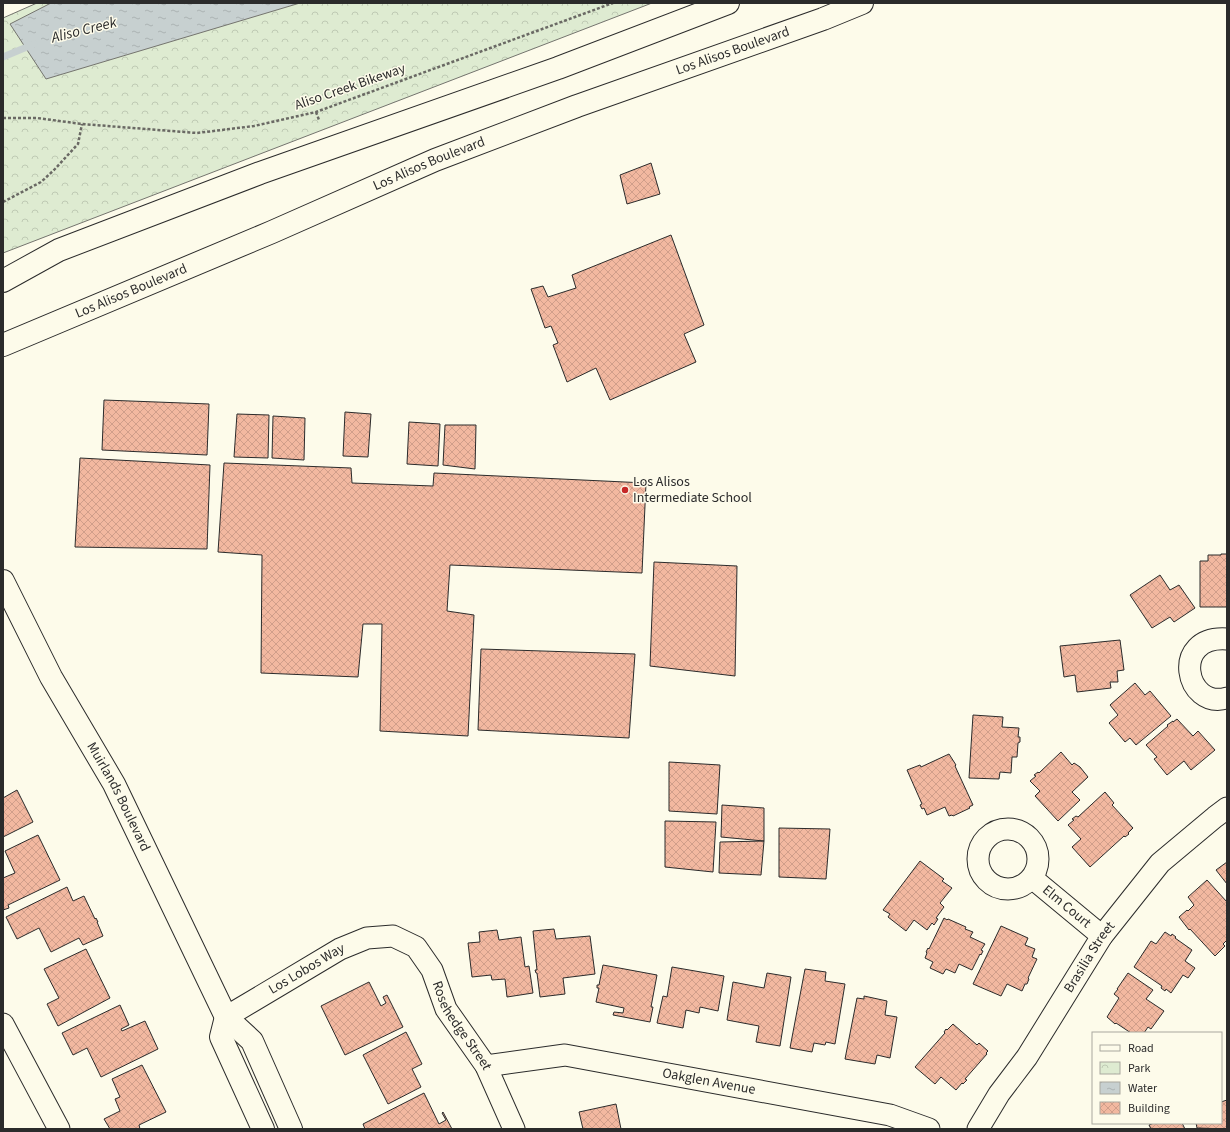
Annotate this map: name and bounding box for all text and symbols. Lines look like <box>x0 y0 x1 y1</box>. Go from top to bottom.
water label: Aliso Creek <box>48 12 120 48</box>
street label: Los Alisos Boulevard <box>673 22 792 80</box>
street label: Aliso Creek Bikeway <box>292 58 409 115</box>
street label: Los Alisos Boulevard <box>370 132 488 196</box>
street label: Los Alisos Boulevard <box>72 259 190 324</box>
place label: Los Alisos Intermediate School <box>633 472 752 508</box>
marker: Los Alisos Intermediate School <box>620 485 630 495</box>
street label: Muirlands Boulevard <box>82 739 155 855</box>
street label: Elm Court <box>1038 880 1096 933</box>
street label: Brasilia Street <box>1059 917 1120 997</box>
street label: Los Lobos Way <box>265 938 348 999</box>
street label: Rosehedge Street <box>427 978 497 1074</box>
legend <box>1092 1032 1222 1124</box>
text: Road <box>1128 1040 1154 1057</box>
text: Park <box>1128 1060 1150 1077</box>
street label: Oakglen Avenue <box>661 1063 757 1100</box>
text: Water <box>1128 1080 1158 1097</box>
text: Building <box>1128 1100 1170 1117</box>

